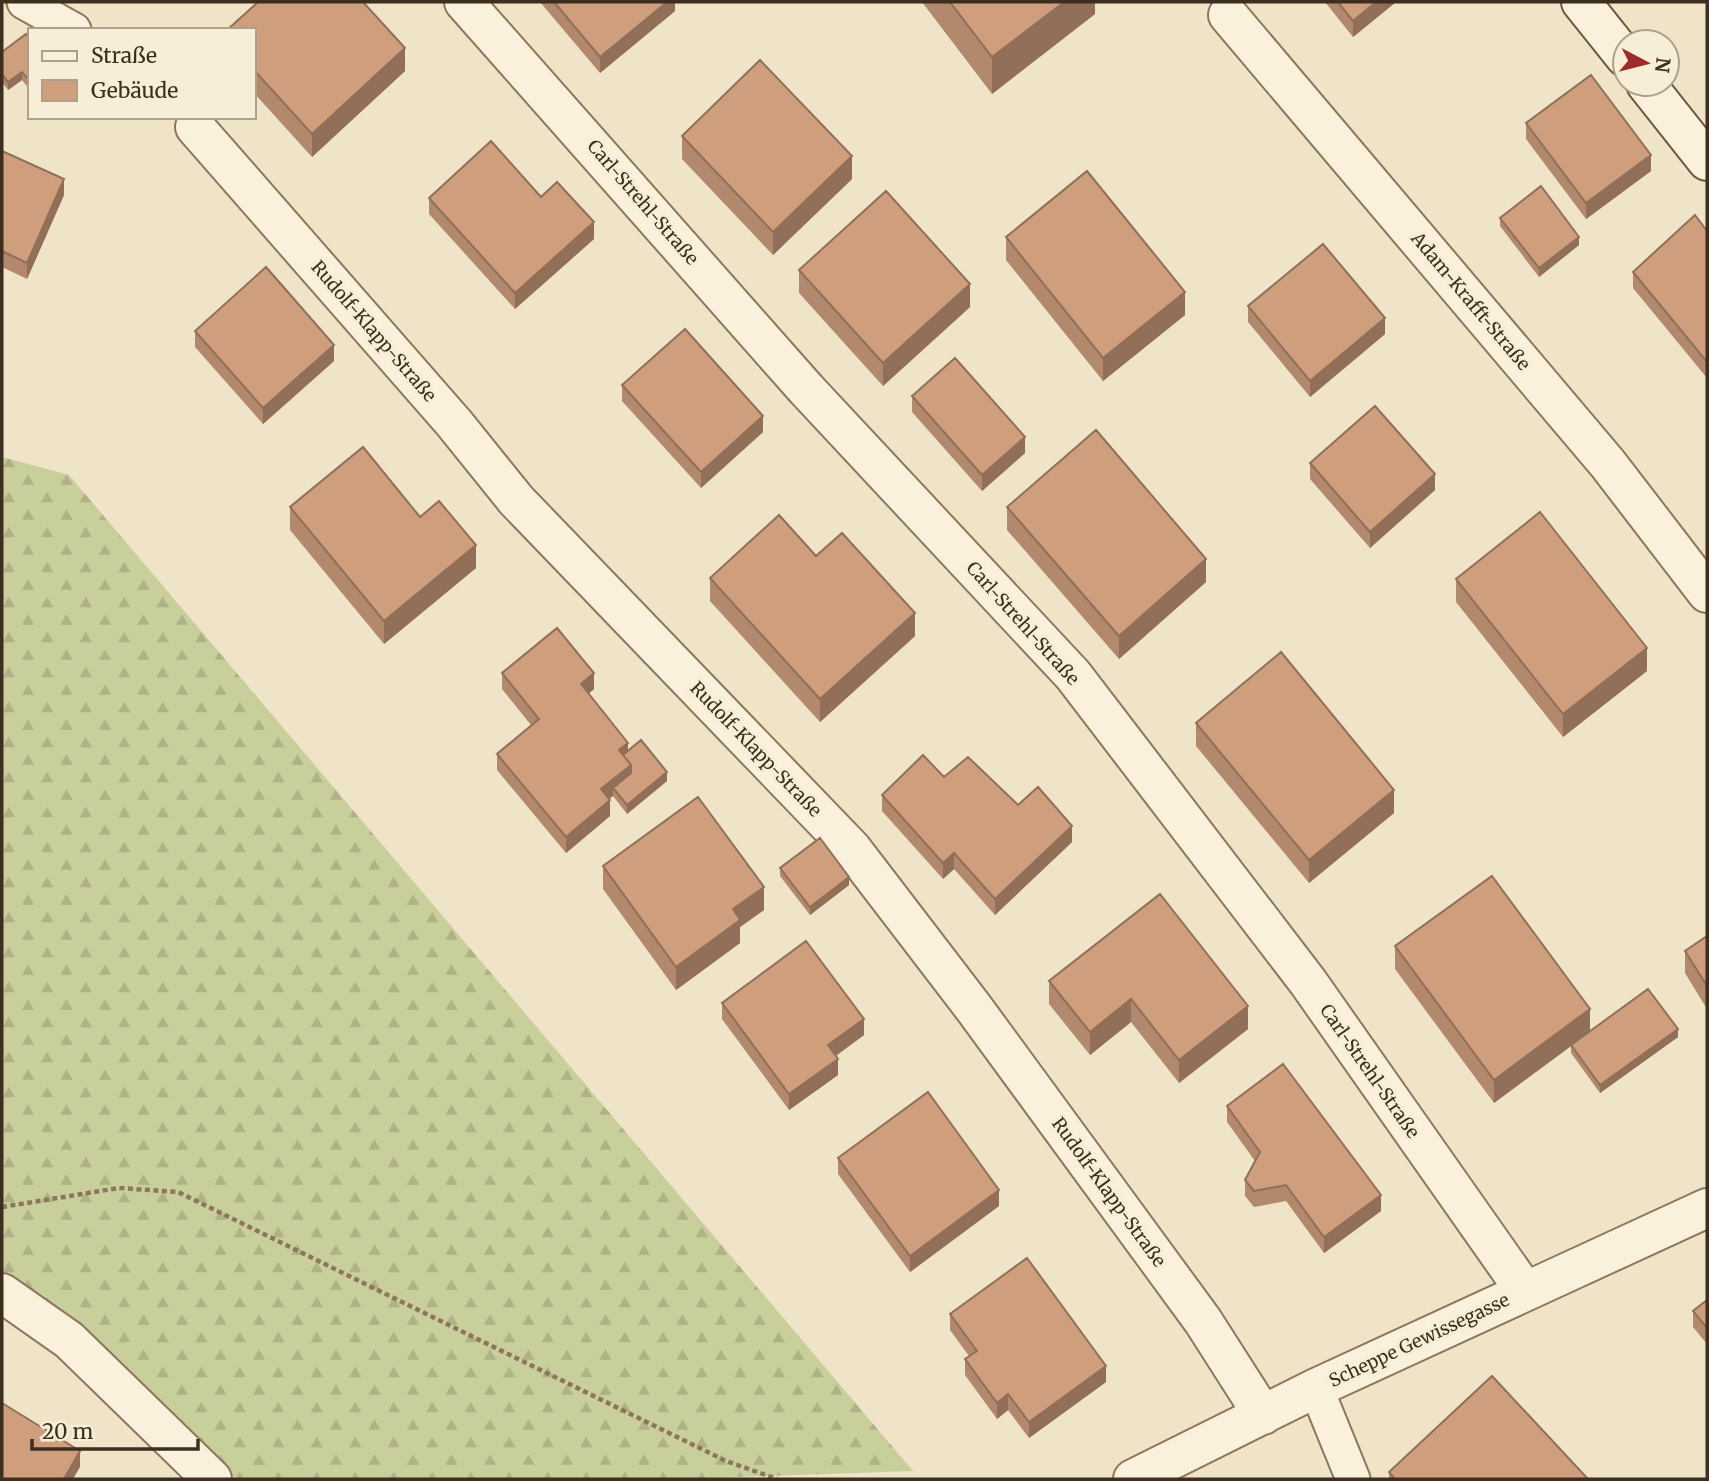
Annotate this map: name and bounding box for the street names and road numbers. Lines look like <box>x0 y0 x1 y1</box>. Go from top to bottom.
street label: Carl-Strehl-Straße <box>582 135 704 269</box>
street label: Adam-Krafft-Straße <box>1406 226 1536 375</box>
street label: Rudolf-Klapp-Straße <box>306 256 442 406</box>
street label: Carl-Strehl-Straße <box>961 556 1085 690</box>
street label: Rudolf-Klapp-Straße <box>685 676 827 822</box>
street label: Carl-Strehl-Straße <box>1315 1000 1425 1142</box>
street label: Rudolf-Klapp-Straße <box>1047 1113 1171 1271</box>
street label: Scheppe Gewissegasse <box>1325 1288 1513 1392</box>

